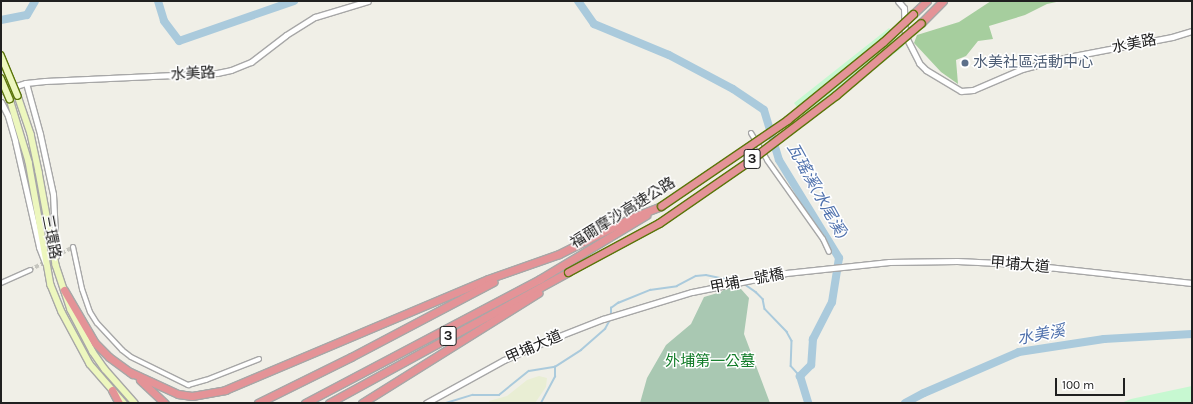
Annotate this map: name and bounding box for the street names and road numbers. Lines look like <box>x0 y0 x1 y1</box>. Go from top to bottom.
street label: 水美路 <box>1110 31 1158 57</box>
street label: 水美路 <box>170 64 216 84</box>
road number: 3 <box>743 147 761 171</box>
street label: 福爾摩沙高速公路 <box>567 174 679 252</box>
street label: 三環路 <box>38 213 64 261</box>
street label: 甲埔大道 <box>989 253 1051 277</box>
street label: 甲埔一號橋 <box>708 265 786 297</box>
road number: 3 <box>439 324 457 348</box>
street label: 甲埔大道 <box>503 327 565 367</box>

